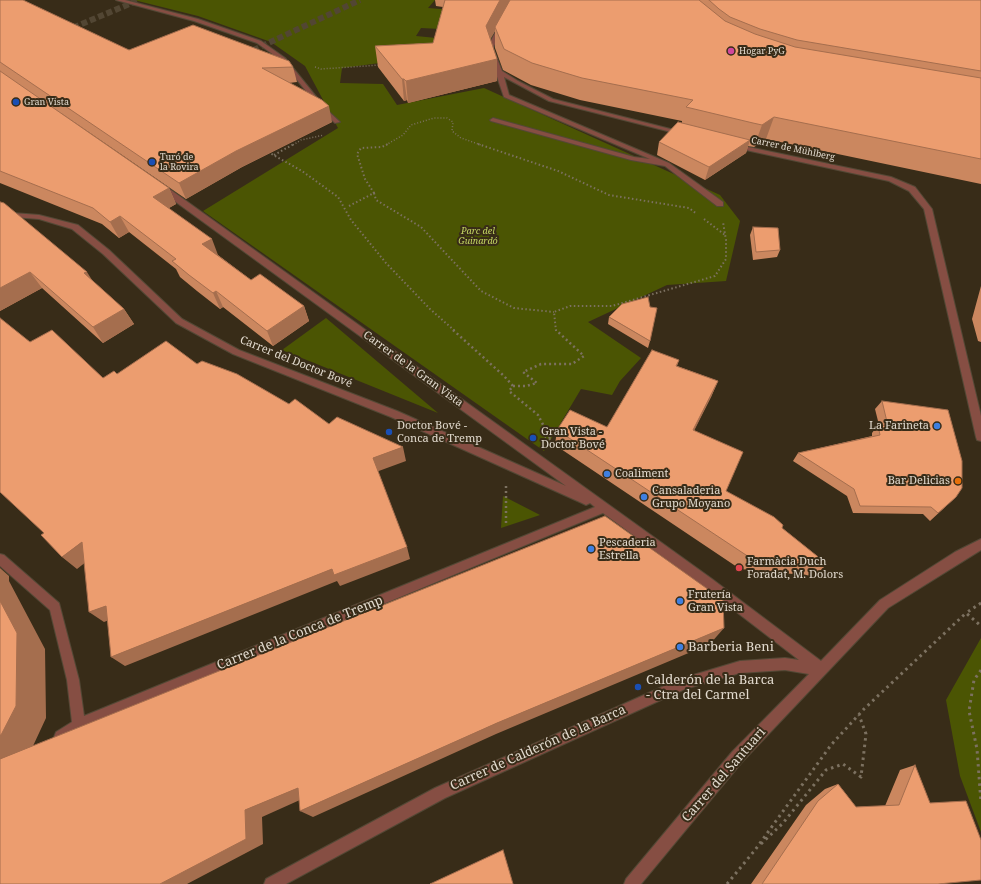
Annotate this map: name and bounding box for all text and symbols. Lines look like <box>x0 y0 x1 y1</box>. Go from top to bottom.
marker: Hogar PyG <box>726 46 736 56</box>
place label: Hogar PyG <box>739 46 785 56</box>
marker: Gran Vista <box>11 97 21 107</box>
place label: Gran Vista <box>24 97 69 107</box>
street label: Carrer de Mühlberg <box>750 135 836 163</box>
place label: Turó de la Rovira <box>160 152 199 173</box>
marker: Turó de la Rovira <box>147 157 157 167</box>
park label: Parc del Guinardó <box>458 226 498 247</box>
street label: Carrer de la Gran Vista <box>361 328 465 410</box>
street label: Carrer del Doctor Bové <box>238 333 354 391</box>
place label: Doctor Bové - Conca de Tremp <box>397 419 482 445</box>
place label: La Farineta <box>869 419 929 433</box>
marker: La Farineta <box>932 421 942 431</box>
place label: Gran Vista - Doctor Bové <box>541 425 605 451</box>
marker: Doctor Bové - Conca de Tremp <box>384 427 394 437</box>
marker: Gran Vista - Doctor Bové <box>528 433 538 443</box>
place label: Coaliment <box>615 467 668 481</box>
marker: Coaliment <box>602 469 612 479</box>
place label: Bar Delicias <box>888 474 950 488</box>
marker: Bar Delicias <box>953 476 963 486</box>
place label: Cansaladeria Grupo Moyano <box>652 484 730 510</box>
marker: Cansaladeria Grupo Moyano <box>639 492 649 502</box>
place label: Pescaderia Estrella <box>599 536 656 562</box>
marker: Pescaderia Estrella <box>586 544 596 554</box>
place label: Farmàcia Duch Foradat, M. Dolors <box>747 555 843 581</box>
marker: Farmàcia Duch Foradat, M. Dolors <box>734 563 744 573</box>
place label: Frutería Gran Vista <box>688 588 743 614</box>
street label: Carrer de la Conca de Tremp <box>215 592 385 674</box>
marker: Frutería Gran Vista <box>675 596 685 606</box>
place label: Barberia Beni <box>688 639 774 655</box>
marker: Barberia Beni <box>675 642 685 652</box>
place label: Calderón de la Barca - Ctra del Carmel <box>646 672 774 703</box>
marker: Calderón de la Barca - Ctra del Carmel <box>633 682 643 692</box>
street label: Carrer de Calderón de la Barca <box>448 702 628 794</box>
street label: Carrer del Santuari <box>679 725 769 825</box>

